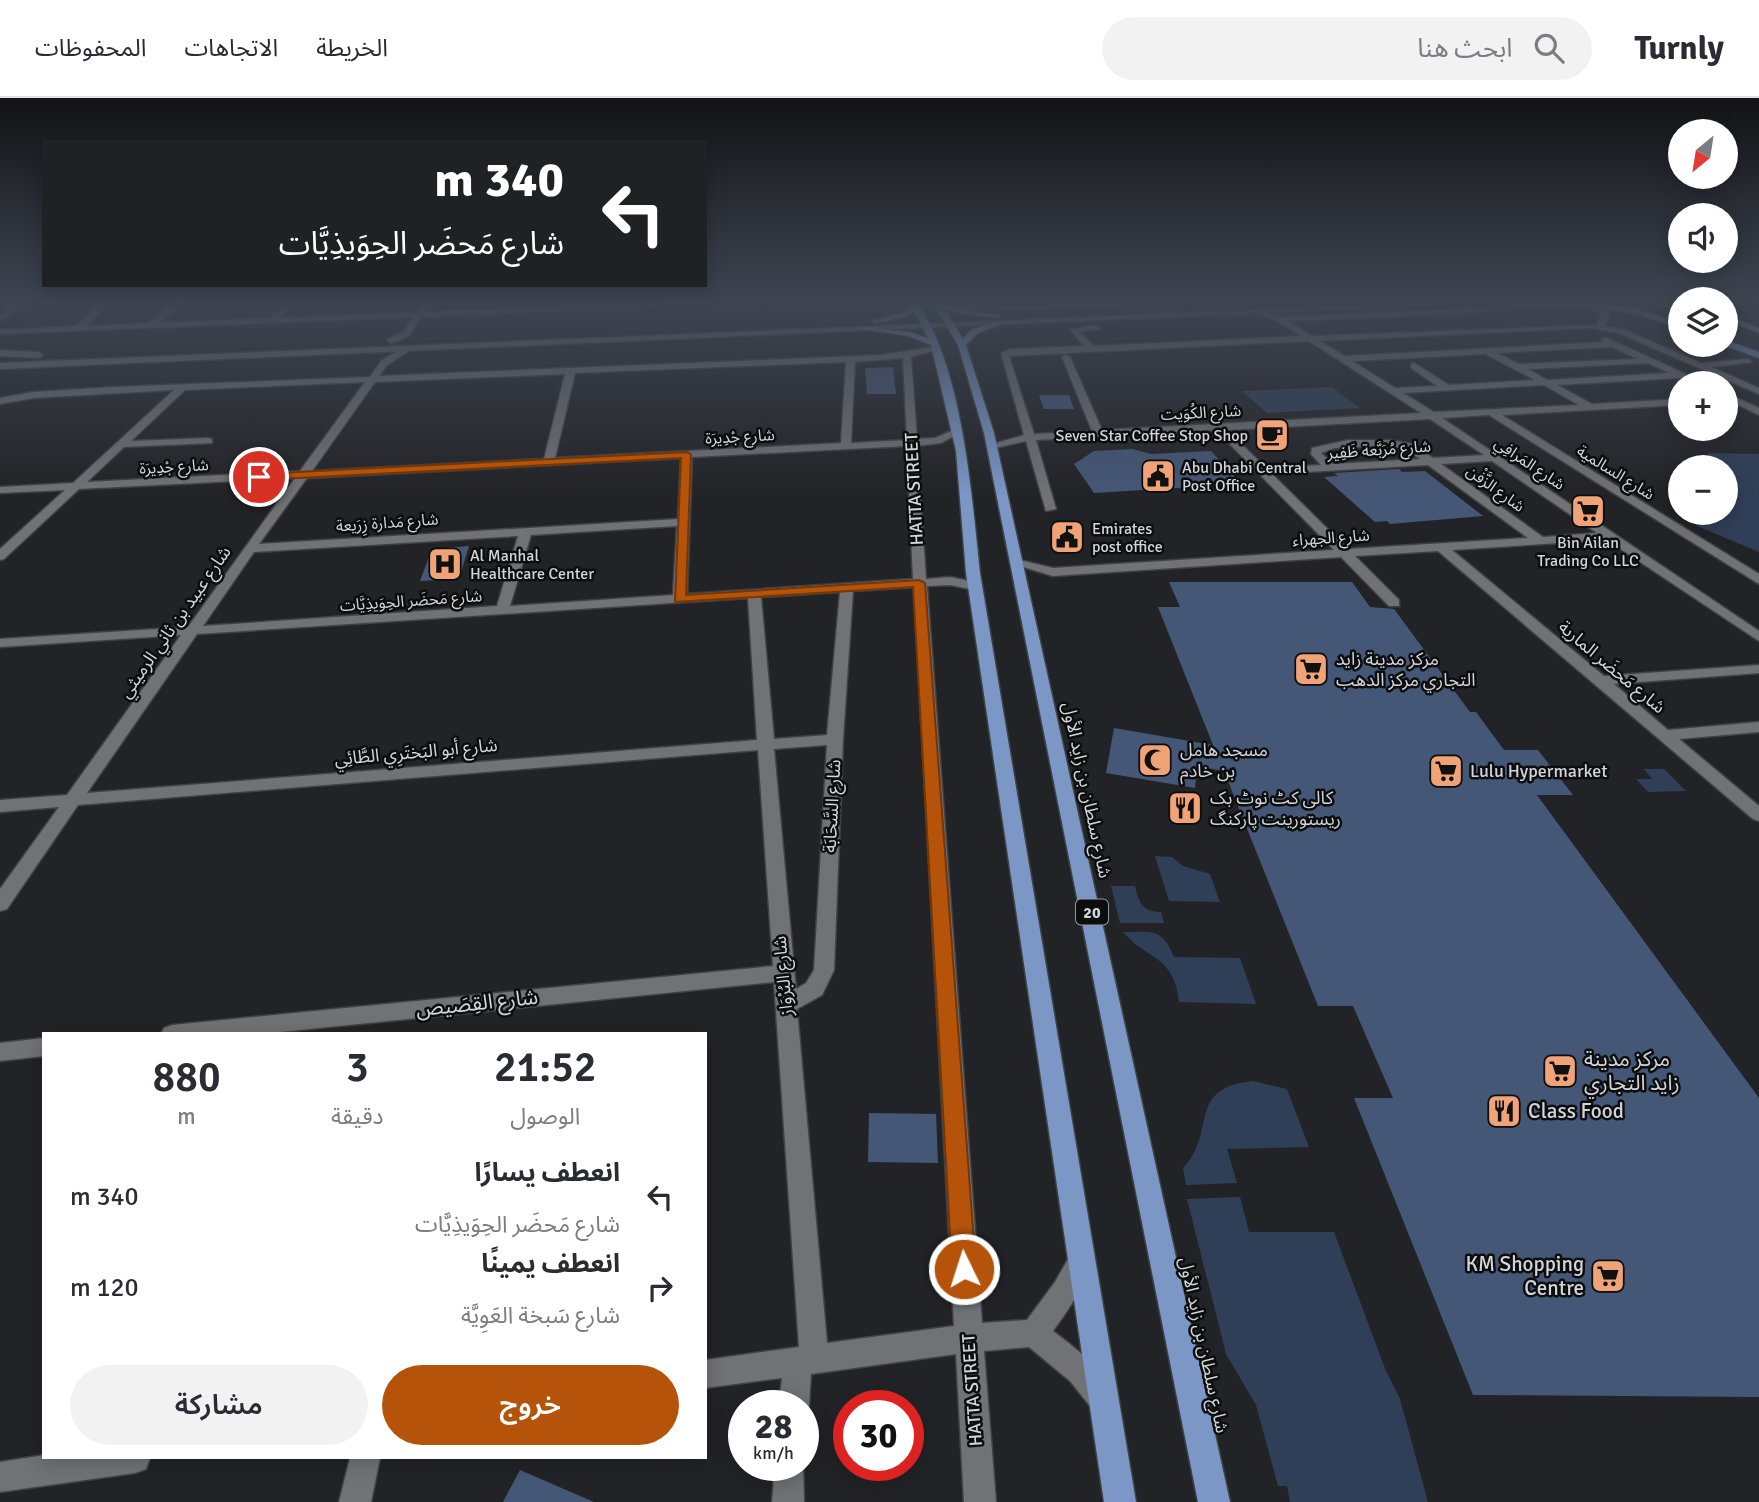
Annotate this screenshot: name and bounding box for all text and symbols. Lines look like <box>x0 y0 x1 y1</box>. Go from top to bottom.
search box <box>1102 17 1592 80</box>
text: Turnly <box>1634 28 1724 69</box>
icon: search <box>1530 29 1568 67</box>
text: المحفوظات <box>35 33 146 63</box>
text: الاتجاهات <box>184 33 278 63</box>
text: الخريطة <box>316 33 388 63</box>
text: ابحث هنا <box>1417 33 1512 65</box>
north arrow <box>1668 119 1738 189</box>
map controls <box>1668 119 1738 525</box>
text: 340 m <box>434 150 564 210</box>
icon: left <box>588 168 679 259</box>
button: sound <box>1668 203 1738 273</box>
text: شارع مَحضَر الحِوَيذِيَّات <box>279 224 564 263</box>
button: layers <box>1668 287 1738 357</box>
button: + <box>1668 371 1738 441</box>
street label: شارع الكُوَيت <box>1160 401 1242 427</box>
cafe icon: Seven Star Coffee Stop Shop <box>1253 416 1291 454</box>
street label: شارع جْدِيرَة <box>705 425 775 451</box>
place label: Seven Star Coffee Stop Shop <box>1056 426 1248 446</box>
street label: HATTA STREET <box>900 432 928 546</box>
street label: شارع المَرافِي <box>1489 433 1568 496</box>
street label: شارع مُرَبَّعة ظَفِير <box>1326 436 1432 466</box>
street label: شارع السالمية <box>1572 441 1658 506</box>
pin <box>229 447 289 507</box>
street label: شارع جْدِيرَة <box>139 455 209 481</box>
button: − <box>1668 455 1738 525</box>
public building icon: Abu Dhabi Central Post Office <box>1139 457 1177 495</box>
icon: arrive <box>240 458 278 496</box>
place label: Abu Dhabi Central Post Office <box>1182 458 1307 496</box>
street label: شارع الزَّفْن <box>1461 459 1530 518</box>
supermarket icon: Bin Ailan Trading Co LLC <box>1569 492 1607 530</box>
street label: شارع مَدارة زِرَيعة <box>335 509 439 539</box>
public building icon: Emirates post office <box>1048 518 1086 556</box>
place label: Emirates post office <box>1092 519 1163 557</box>
street label: شارع الجهراء <box>1292 525 1370 553</box>
place label: Bin Ailan Trading Co LLC <box>1537 533 1639 571</box>
street label: شارع عبيد بن ثاني الرميثي <box>114 542 238 704</box>
hospital icon: Al Manhal Healthcare Center <box>426 545 464 583</box>
place label: Al Manhal Healthcare Center <box>470 546 594 584</box>
street label: شارع مَحضَر الحِوَيذِيَّات <box>339 586 483 618</box>
street label: شارع مَحضَر المارية <box>1552 616 1670 720</box>
place label: مركز مدينة زايد التجاري مركز الدهب <box>1336 648 1476 693</box>
supermarket icon: مركز مدينة زايد التجاري مركز الدهب <box>1292 650 1330 688</box>
street label: شارع سلطان بن زايد الأول <box>1055 700 1116 881</box>
street label: شارع أبو البَختَرِي الطَّائِي <box>333 734 499 773</box>
place label: مسجد هامل بن خادم <box>1180 739 1268 785</box>
mosque icon: مسجد هامل بن خادم <box>1136 741 1174 779</box>
supermarket icon: Lulu Hypermarket <box>1427 752 1465 790</box>
street label: شارع السَّحَابَة <box>819 759 848 853</box>
place label: Lulu Hypermarket <box>1470 760 1608 782</box>
place label: کالی کٹ نوٹ بک ریستورینت پارکنگ <box>1210 787 1341 830</box>
restaurant icon: کالی کٹ نوٹ بک ریستورینت پارکنگ <box>1166 789 1204 827</box>
road number: 20 <box>1076 900 1108 925</box>
street label: شارع البُرْوَاز <box>769 935 801 1018</box>
street label: شارع القِصَيص <box>415 984 540 1024</box>
text: 3 <box>346 1042 369 1093</box>
text: 21:52 <box>494 1042 597 1093</box>
place label: مركز مدينة زايد التجاري <box>1584 1046 1680 1099</box>
text: 880 <box>153 1052 221 1103</box>
supermarket icon: مركز مدينة زايد التجاري <box>1541 1052 1579 1090</box>
restaurant icon: Class Food <box>1485 1092 1523 1130</box>
place label: Class Food <box>1528 1098 1624 1124</box>
text: m <box>177 1102 196 1131</box>
text: دقيقة <box>331 1102 383 1131</box>
text: الوصول <box>510 1102 580 1131</box>
text: انعطف يسارًا <box>475 1157 620 1189</box>
icon: left <box>641 1178 679 1216</box>
text: 340 m <box>70 1181 139 1213</box>
text: شارع مَحضَر الحِوَيذِيَّات <box>415 1210 620 1239</box>
position arrow <box>927 1232 1001 1306</box>
text: انعطف يمينًا <box>481 1248 620 1280</box>
place label: KM Shopping Centre <box>1465 1251 1584 1301</box>
street label: شارع سلطان بن زايد الأول <box>1172 1255 1233 1436</box>
supermarket icon: KM Shopping Centre <box>1589 1257 1627 1295</box>
icon: right <box>641 1269 679 1307</box>
text: 120 m <box>70 1272 139 1304</box>
text: شارع سَبخة العَوِيَّة <box>461 1301 620 1330</box>
street label: HATTA STREET <box>957 1333 987 1447</box>
button: مشاركة <box>70 1365 368 1445</box>
button: خروج <box>382 1365 679 1445</box>
speed limit sign: 30 <box>833 1390 924 1481</box>
text: 28 <box>755 1405 792 1448</box>
text: km/h <box>753 1442 794 1464</box>

